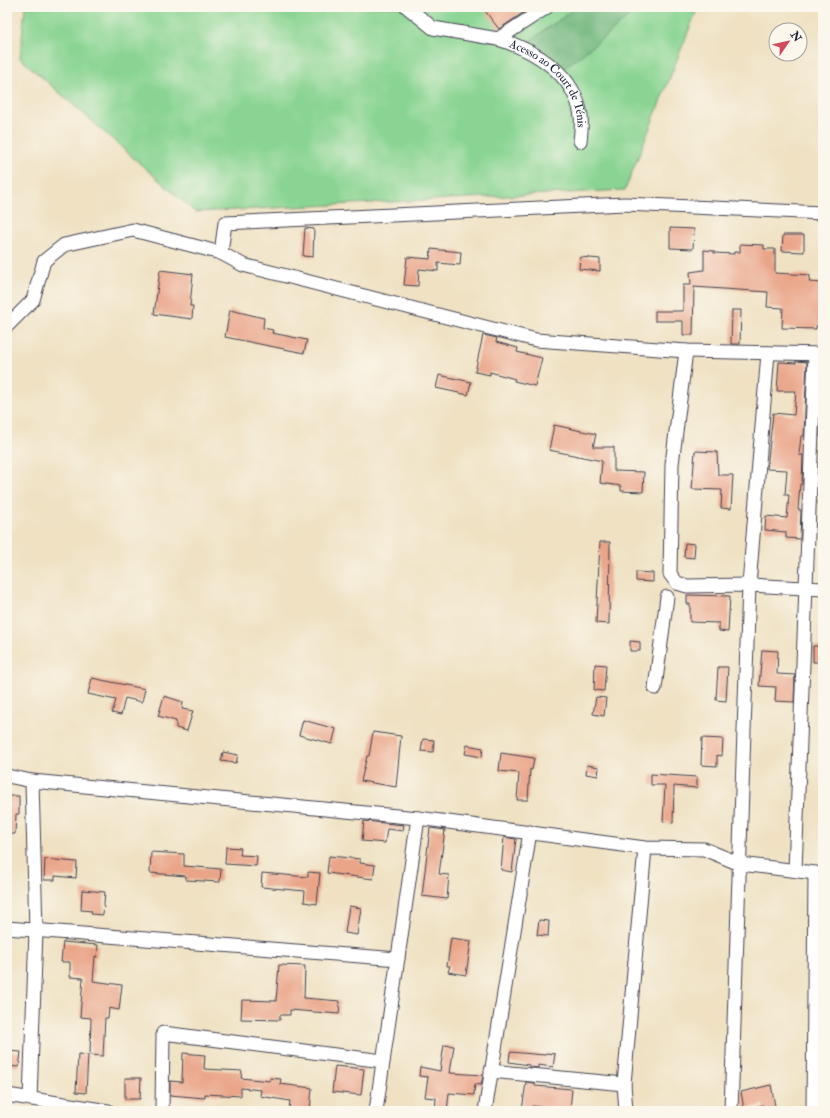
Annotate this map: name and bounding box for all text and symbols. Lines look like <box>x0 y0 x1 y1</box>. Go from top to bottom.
north arrow <box>768 22 808 62</box>
text: N <box>787 28 805 45</box>
street label: Acesso ao Court de Ténis <box>506 36 588 128</box>

